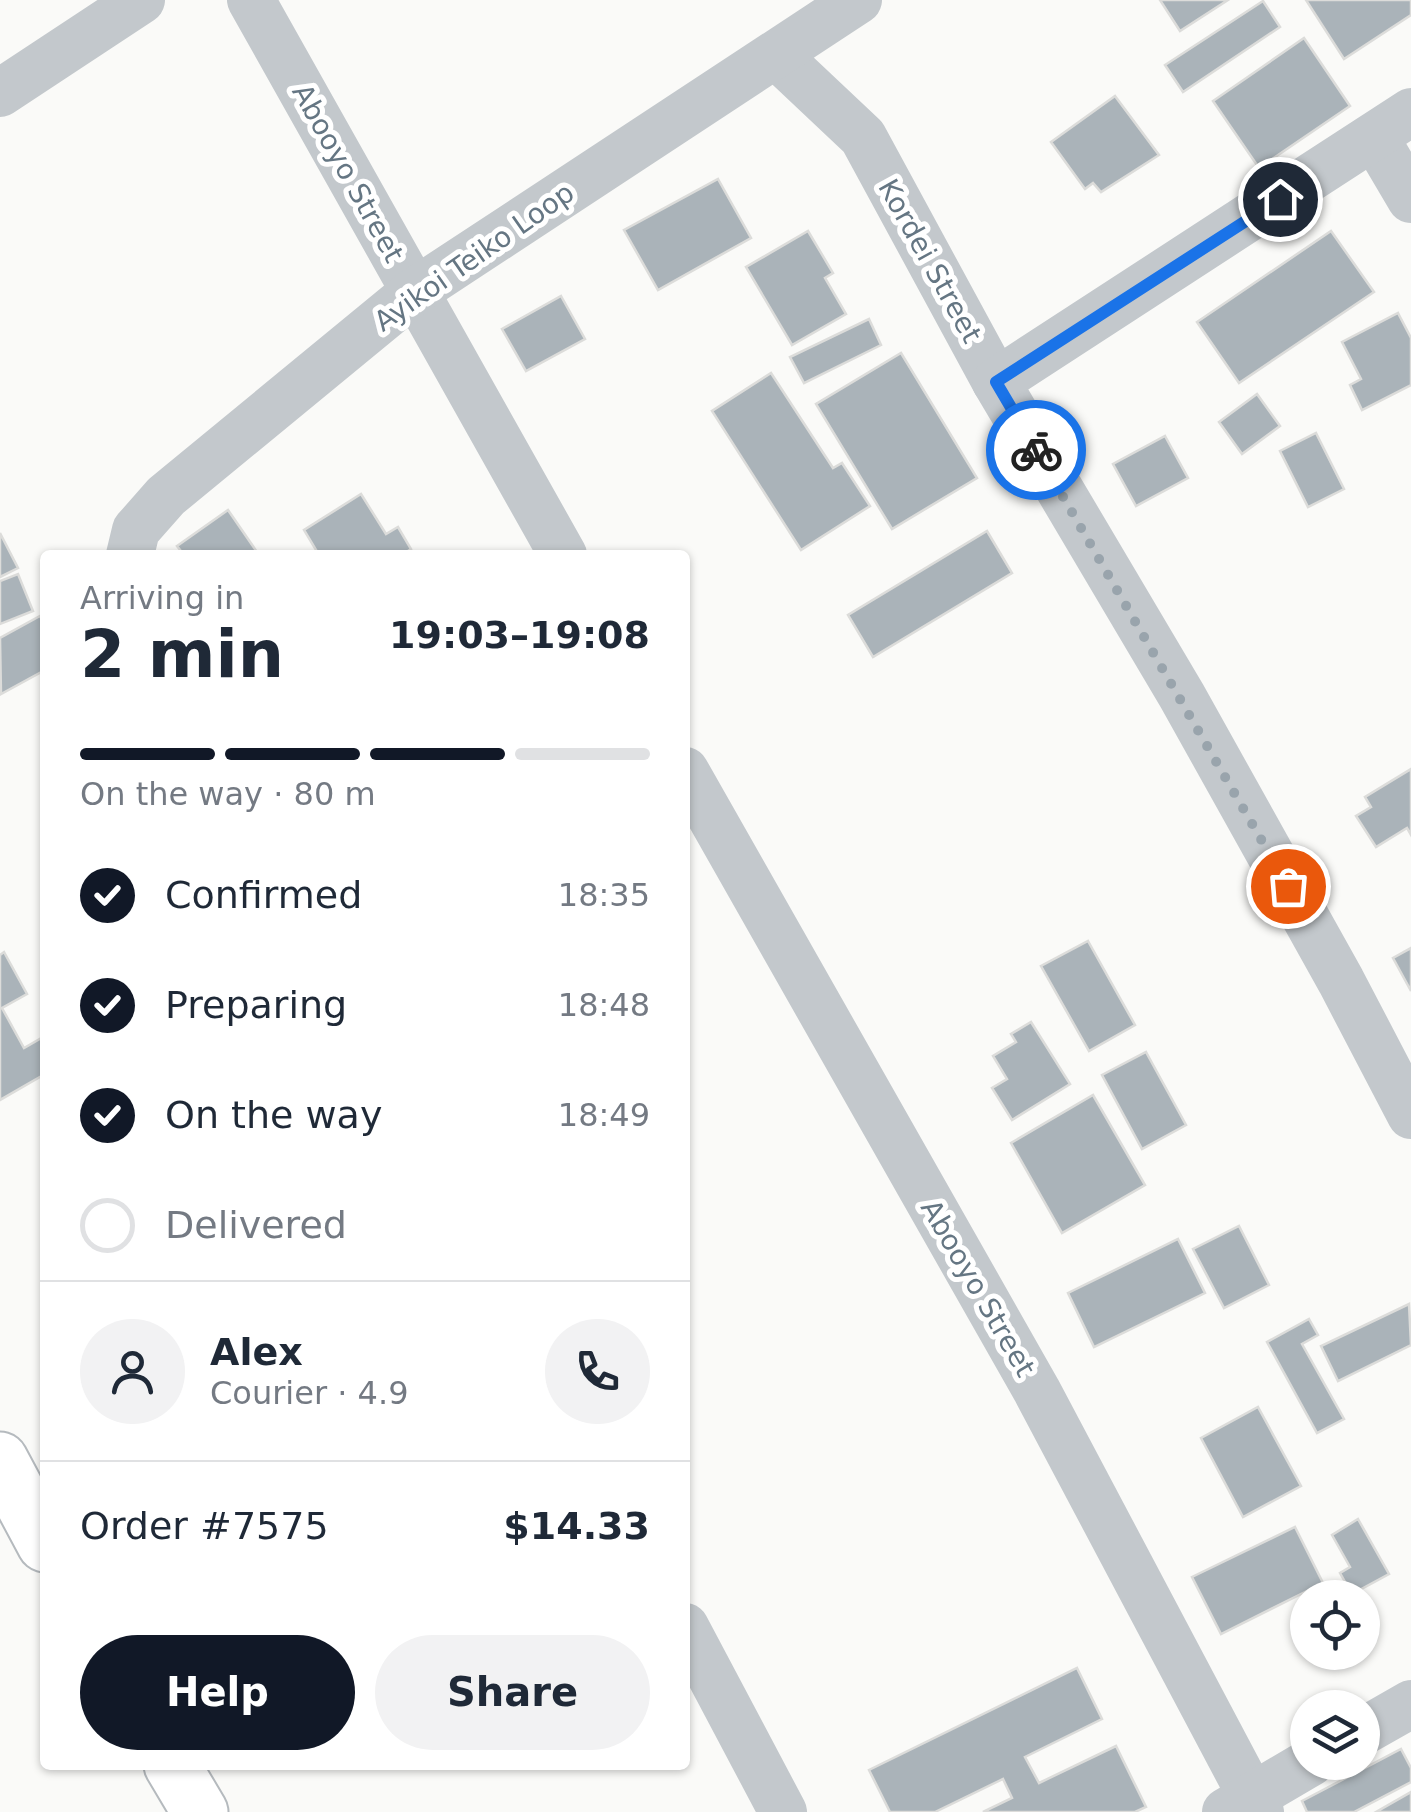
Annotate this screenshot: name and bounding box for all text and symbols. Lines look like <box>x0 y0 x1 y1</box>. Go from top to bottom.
street label: Abooyo Street <box>285 78 411 268</box>
pin <box>1238 157 1323 242</box>
icon: home <box>1253 172 1308 227</box>
street label: Kordei Street <box>871 173 989 349</box>
street label: Ayikoi Teiko Loop <box>368 176 580 338</box>
courier <box>986 400 1086 500</box>
icon: bike <box>1009 423 1064 478</box>
text: Arriving in <box>80 579 244 617</box>
text: 19:03–19:08 <box>389 613 650 657</box>
text: 2 min <box>80 617 284 692</box>
text: On the way · 80 m <box>80 775 376 813</box>
pin <box>1246 844 1331 929</box>
icon: bag <box>1261 859 1316 914</box>
icon: check <box>80 868 135 923</box>
text: Confirmed <box>165 873 362 917</box>
text: 18:35 <box>558 876 650 914</box>
icon: check <box>80 978 135 1033</box>
text: Preparing <box>165 983 347 1027</box>
text: 18:48 <box>558 986 650 1024</box>
icon: check <box>80 1088 135 1143</box>
text: On the way <box>165 1093 382 1137</box>
text: 18:49 <box>558 1096 650 1134</box>
street label: Abooyo Street <box>914 1194 1042 1382</box>
text: Delivered <box>165 1203 347 1247</box>
button: person <box>80 1319 185 1424</box>
button: phone <box>545 1319 650 1424</box>
text: Alex <box>210 1330 303 1374</box>
text: Courier · 4.9 <box>210 1374 409 1412</box>
text: Order #7575 <box>80 1504 329 1548</box>
text: $14.33 <box>503 1504 650 1548</box>
map controls <box>1290 1580 1380 1780</box>
button: locate <box>1290 1580 1380 1670</box>
button: Help <box>80 1635 355 1750</box>
button: Share <box>375 1635 650 1750</box>
button: layers <box>1290 1690 1380 1780</box>

